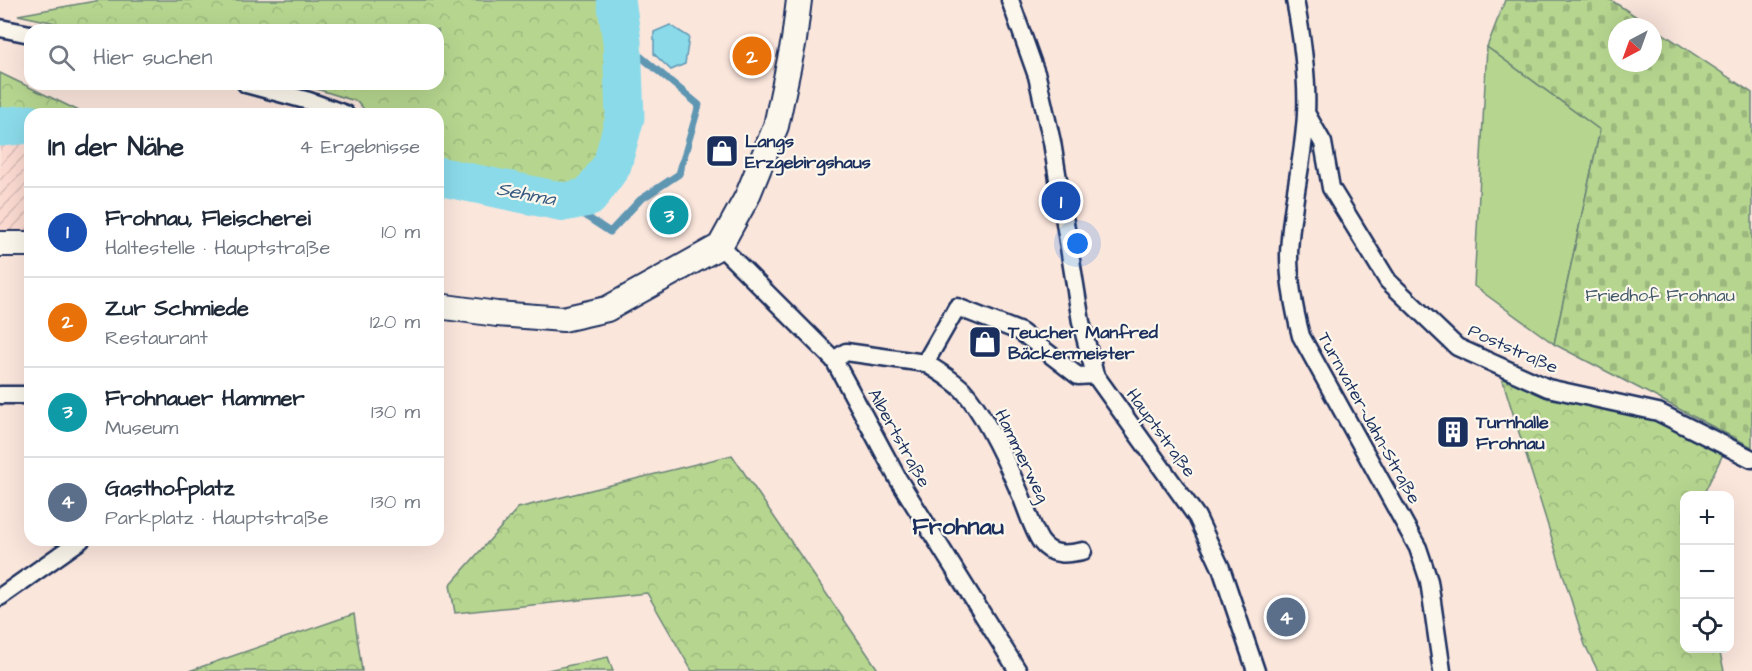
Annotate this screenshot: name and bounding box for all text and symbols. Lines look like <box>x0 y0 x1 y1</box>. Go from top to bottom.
north arrow <box>1608 18 1662 72</box>
search box <box>24 24 444 90</box>
pin: 2 <box>732 34 771 78</box>
icon: search <box>45 41 78 74</box>
text: Hier suchen <box>93 42 212 73</box>
text: In der Nähe <box>48 129 184 165</box>
place label: Langs Erzgebirgshaus <box>745 129 871 176</box>
text: 4 Ergebnisse <box>299 133 420 161</box>
shop icon: Langs Erzgebirgshaus <box>704 133 740 169</box>
water label: Sehma <box>494 175 559 214</box>
pin: 1 <box>1042 178 1080 224</box>
pin: 3 <box>650 192 688 238</box>
text: Frohnau, Fleischerei <box>105 203 311 234</box>
text: 1 <box>66 218 69 246</box>
text: 10 m <box>381 218 420 246</box>
your location <box>1063 229 1092 258</box>
text: Haltestelle · Hauptstraße <box>105 234 330 262</box>
park label: Friedhof Frohnau <box>1585 283 1735 308</box>
text: Zur Schmiede <box>105 293 249 324</box>
text: 2 <box>62 308 73 336</box>
text: 120 m <box>370 308 420 336</box>
street label: Poststraße <box>1464 318 1562 380</box>
place label: Teucher Manfred Bäckermeister <box>1007 320 1159 366</box>
text: Restaurant <box>105 324 208 352</box>
shop icon: Teucher Manfred Bäckermeister <box>967 324 1003 360</box>
street label: Turnvater-Jahn-Straße <box>1311 328 1427 509</box>
text: Frohnauer Hammer <box>105 383 305 414</box>
street label: Hauptstraße <box>1120 383 1202 483</box>
street label: Albertstraße <box>862 384 937 492</box>
text: 3 <box>62 398 73 426</box>
text: 130 m <box>371 398 420 426</box>
street label: Hammerweg <box>988 405 1055 507</box>
place label: Turnhalle Frohnau <box>1475 410 1549 456</box>
text: Museum <box>105 414 178 442</box>
building icon: Turnhalle Frohnau <box>1435 414 1471 450</box>
text: Gasthofplatz <box>105 473 234 504</box>
text: 4 <box>61 488 74 516</box>
text: 130 m <box>371 488 420 516</box>
map controls <box>1680 491 1734 653</box>
button: + <box>1680 491 1734 545</box>
text: Parkplatz · Hauptstraße <box>105 504 329 532</box>
district label: Frohnau <box>912 510 1004 544</box>
button: − <box>1680 545 1734 599</box>
pin: 4 <box>1266 594 1306 640</box>
button: locate <box>1680 599 1734 653</box>

